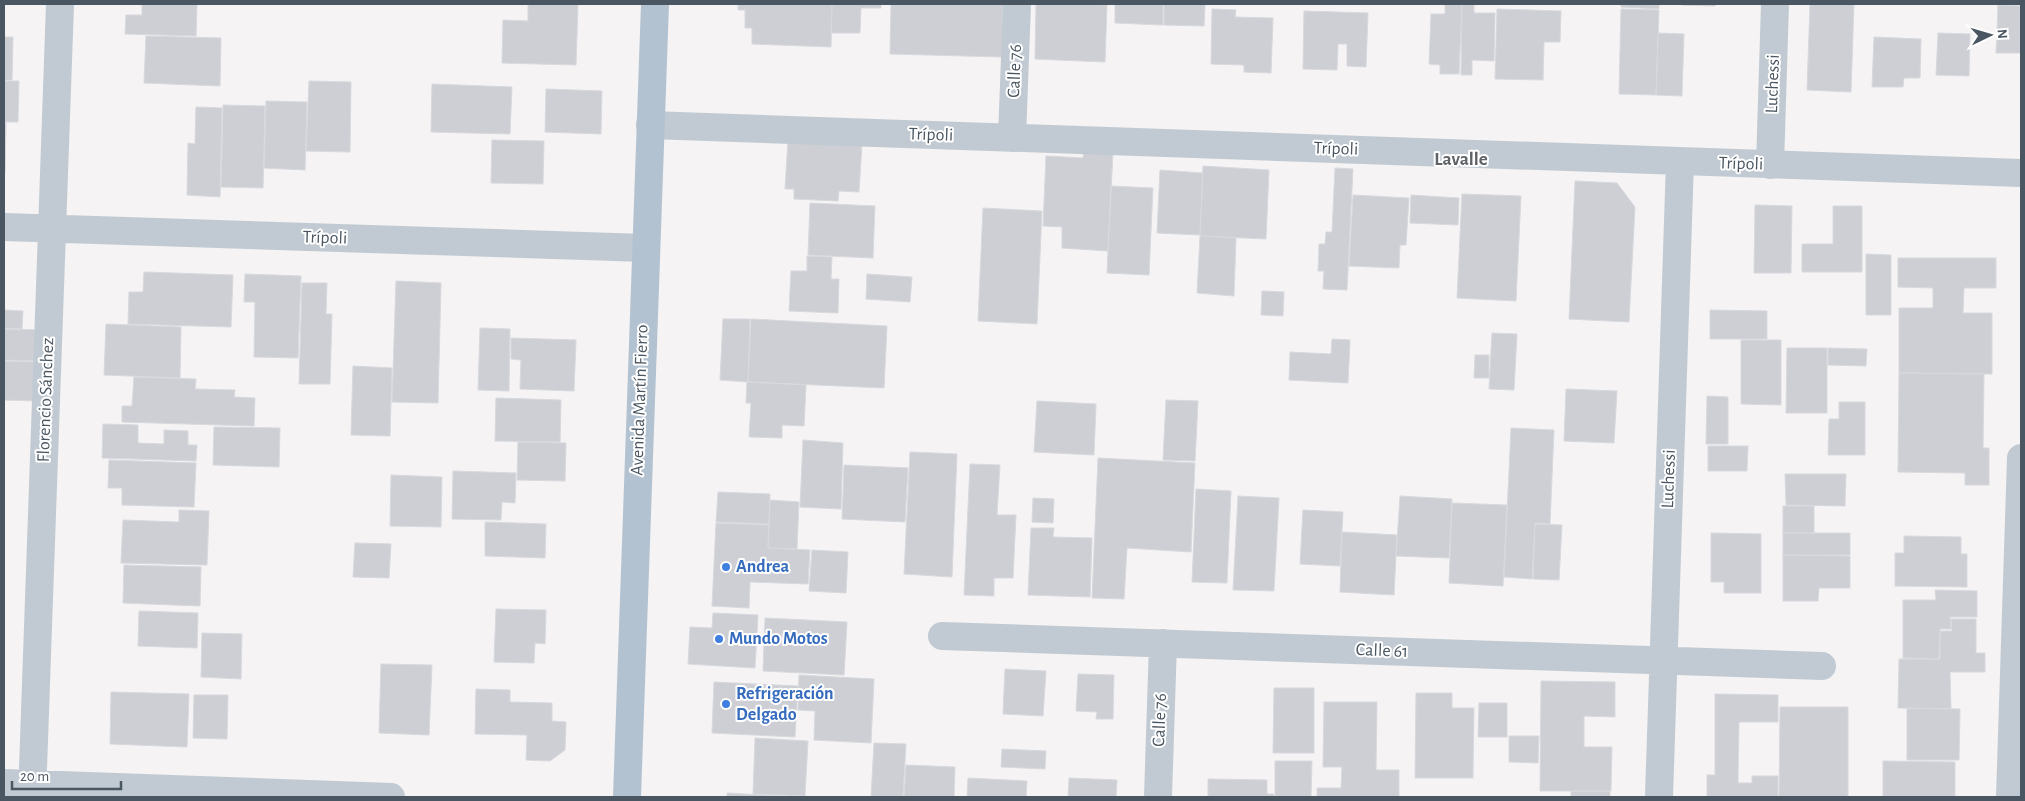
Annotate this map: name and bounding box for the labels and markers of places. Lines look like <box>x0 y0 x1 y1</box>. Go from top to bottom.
place label: Andrea <box>736 558 789 576</box>
marker: Andrea <box>720 561 732 573</box>
place label: Mundo Motos <box>729 630 828 648</box>
marker: Mundo Motos <box>713 633 725 645</box>
place label: Refrigeración Delgado <box>736 685 834 724</box>
marker: Refrigeración Delgado <box>720 698 732 710</box>

